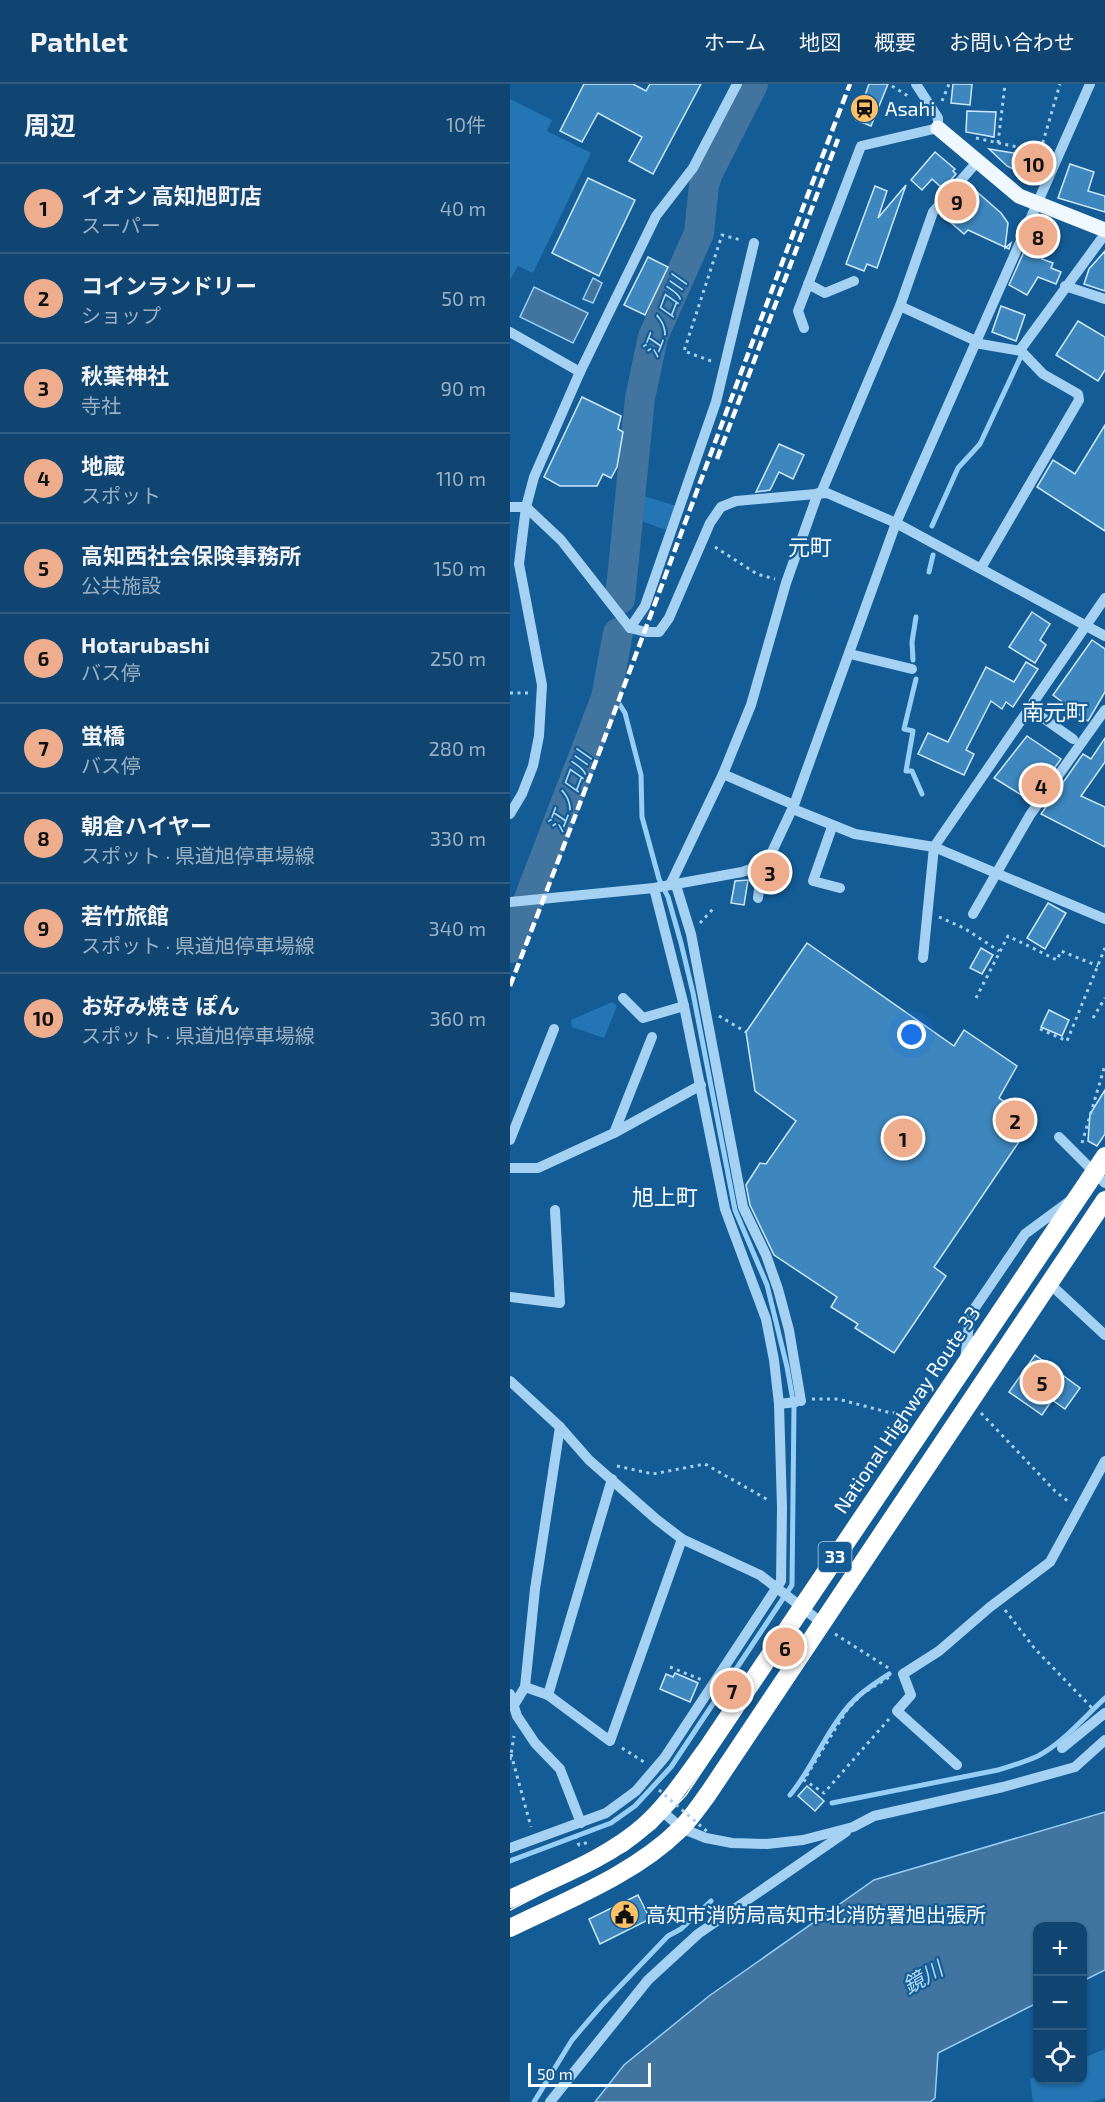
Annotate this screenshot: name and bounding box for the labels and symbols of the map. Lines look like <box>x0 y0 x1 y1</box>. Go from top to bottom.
station icon: Asahi <box>848 93 880 125</box>
place label: Asahi <box>885 96 935 120</box>
pin: 10 <box>1014 140 1054 185</box>
pin: 9 <box>938 178 976 224</box>
pin: 8 <box>1018 214 1058 258</box>
water label: 江ノ口川 <box>637 271 691 360</box>
district label: 元町 <box>788 533 832 559</box>
district label: 南元町 <box>1022 698 1088 724</box>
water label: 江ノ口川 <box>542 746 596 835</box>
pin: 4 <box>1022 762 1060 808</box>
pin: 3 <box>750 850 790 894</box>
your location <box>897 1020 926 1049</box>
pin: 2 <box>996 1098 1034 1142</box>
pin: 1 <box>884 1116 922 1160</box>
district label: 旭上町 <box>632 1183 698 1209</box>
street label: National Highway Route 33 <box>828 1301 985 1518</box>
pin: 5 <box>1022 1360 1062 1404</box>
road number: 33 <box>818 1542 852 1572</box>
pin: 6 <box>766 1624 804 1670</box>
pin: 7 <box>712 1668 752 1712</box>
public building icon: 高知市消防局高知市北消防署旭出張所 <box>609 1899 641 1931</box>
place label: 高知市消防局高知市北消防署旭出張所 <box>646 1902 986 1926</box>
water label: 鏡川 <box>898 1954 948 1998</box>
scale bar <box>528 2060 651 2088</box>

